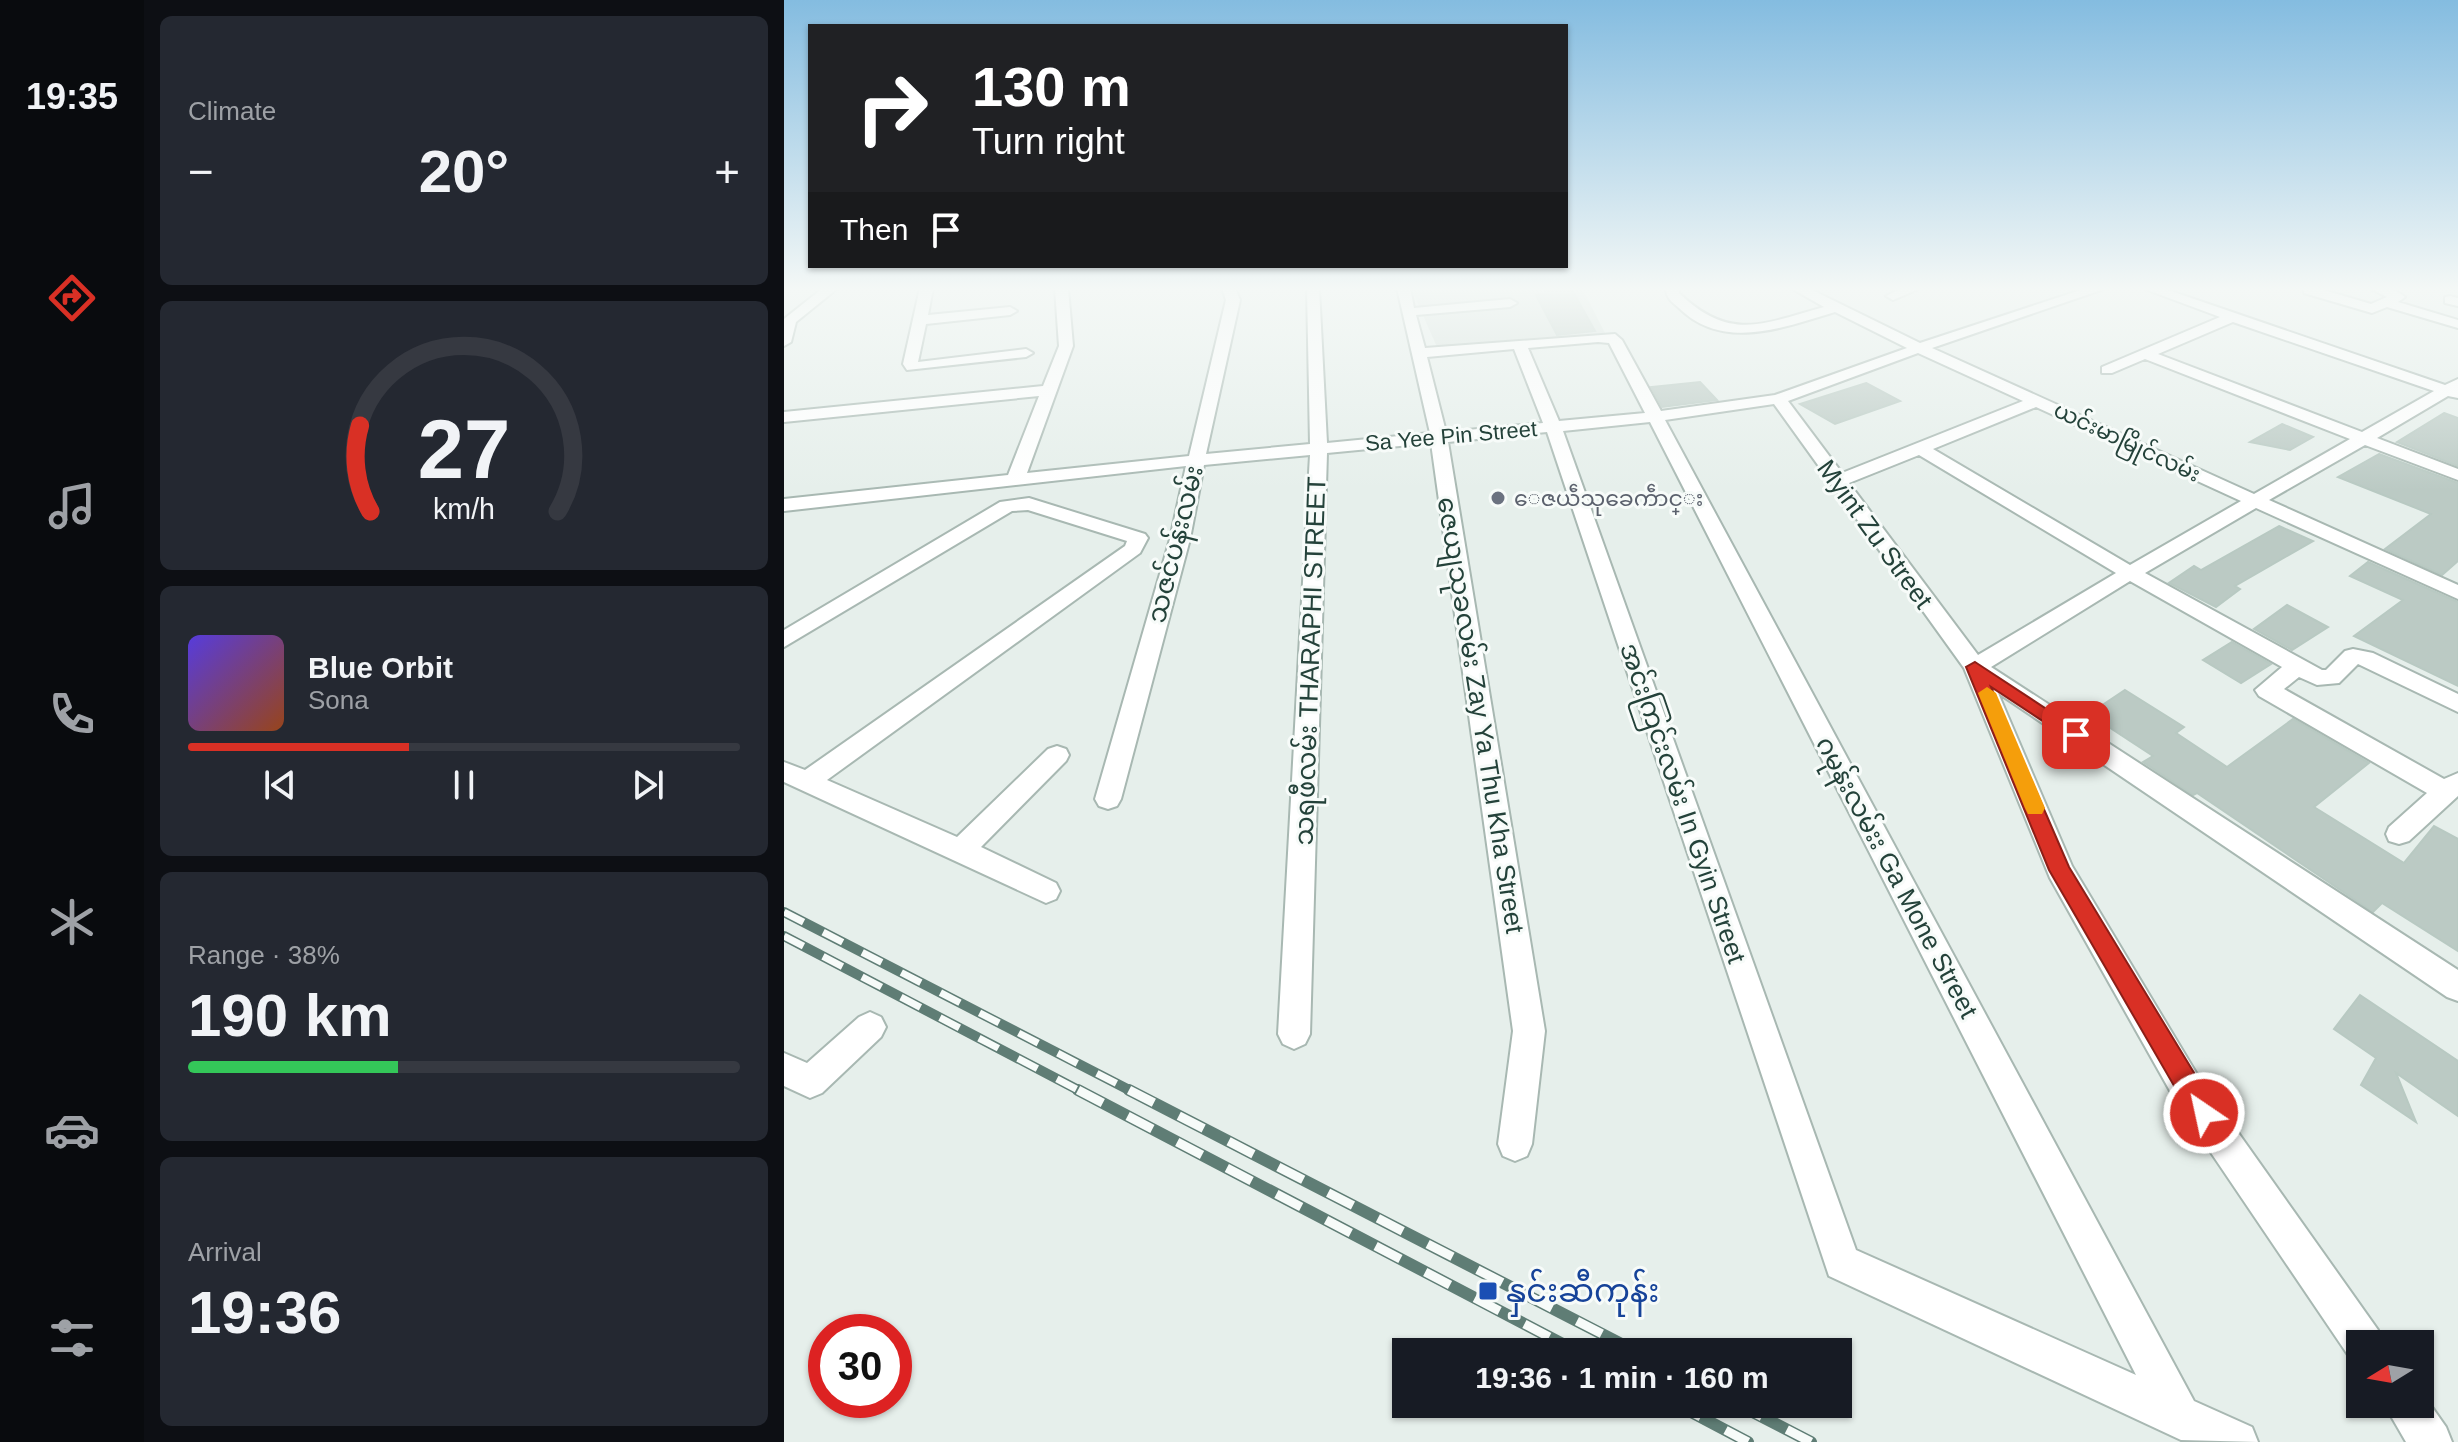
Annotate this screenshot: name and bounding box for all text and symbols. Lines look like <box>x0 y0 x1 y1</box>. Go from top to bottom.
text: 130 m <box>972 55 1131 118</box>
icon: right <box>840 56 944 160</box>
text: 19:35 <box>26 76 118 117</box>
text: Climate <box>188 96 276 126</box>
text: Turn right <box>972 121 1125 162</box>
text: 20° <box>419 138 509 205</box>
text: − <box>188 147 214 196</box>
text: + <box>714 147 740 196</box>
icon: arrive <box>924 208 968 252</box>
text: Then <box>840 213 908 246</box>
icon: directions <box>44 270 100 326</box>
street label: ယင်းမာမြိုင်လမ်း <box>2048 394 2206 491</box>
text: 27 <box>418 402 510 495</box>
street label: Sa Yee Pin Street <box>1364 416 1538 456</box>
street label: Myint Zu Street <box>1811 454 1939 615</box>
street label: သဇင်ပန်းလမ်း <box>1139 462 1215 627</box>
street label: သရဖီလမ်း THARAPHI STREET <box>1287 476 1337 846</box>
icon: music <box>44 478 100 534</box>
place label: ေဇယဵသုခေကဵာင္း <box>1514 483 1703 516</box>
marker: ေဇယဵသုခေကဵာင္း <box>1489 489 1507 507</box>
text: km/h <box>433 493 495 525</box>
street label: ဇေယျသုခလမ်း Zay Ya Thu Kha Street <box>1426 494 1532 937</box>
street label: အင်းကြင်းလမ်း In Gyin Street <box>1608 638 1754 970</box>
text: Blue Orbit <box>308 651 453 684</box>
text: Sona <box>308 685 369 715</box>
icon: phone <box>44 686 100 742</box>
pin <box>2042 701 2110 769</box>
icon: arrive <box>2054 713 2098 757</box>
street label: ဂမုန်းလမ်းး Ga Mone Street <box>1805 730 1986 1026</box>
icon: previous <box>258 763 302 807</box>
icon: pause <box>442 763 486 807</box>
icon: next <box>626 763 670 807</box>
icon: climate <box>44 894 100 950</box>
text: Range · 38% <box>188 940 340 970</box>
text: 190 km <box>188 982 392 1049</box>
position arrow <box>2162 1071 2246 1155</box>
icon: car <box>44 1102 100 1158</box>
text: Arrival <box>188 1237 262 1267</box>
place label: နှင်းဆီကုန်း <box>1506 1268 1659 1317</box>
text: 19:36 <box>188 1279 341 1346</box>
marker: နှင်းဆီကုန်း <box>1477 1280 1499 1302</box>
icon: filters <box>44 1310 100 1366</box>
speed limit sign: 30 <box>808 1314 912 1418</box>
north arrow <box>2346 1330 2434 1418</box>
map controls <box>2346 1330 2434 1418</box>
text: 19:36 · 1 min · 160 m <box>1475 1361 1769 1394</box>

